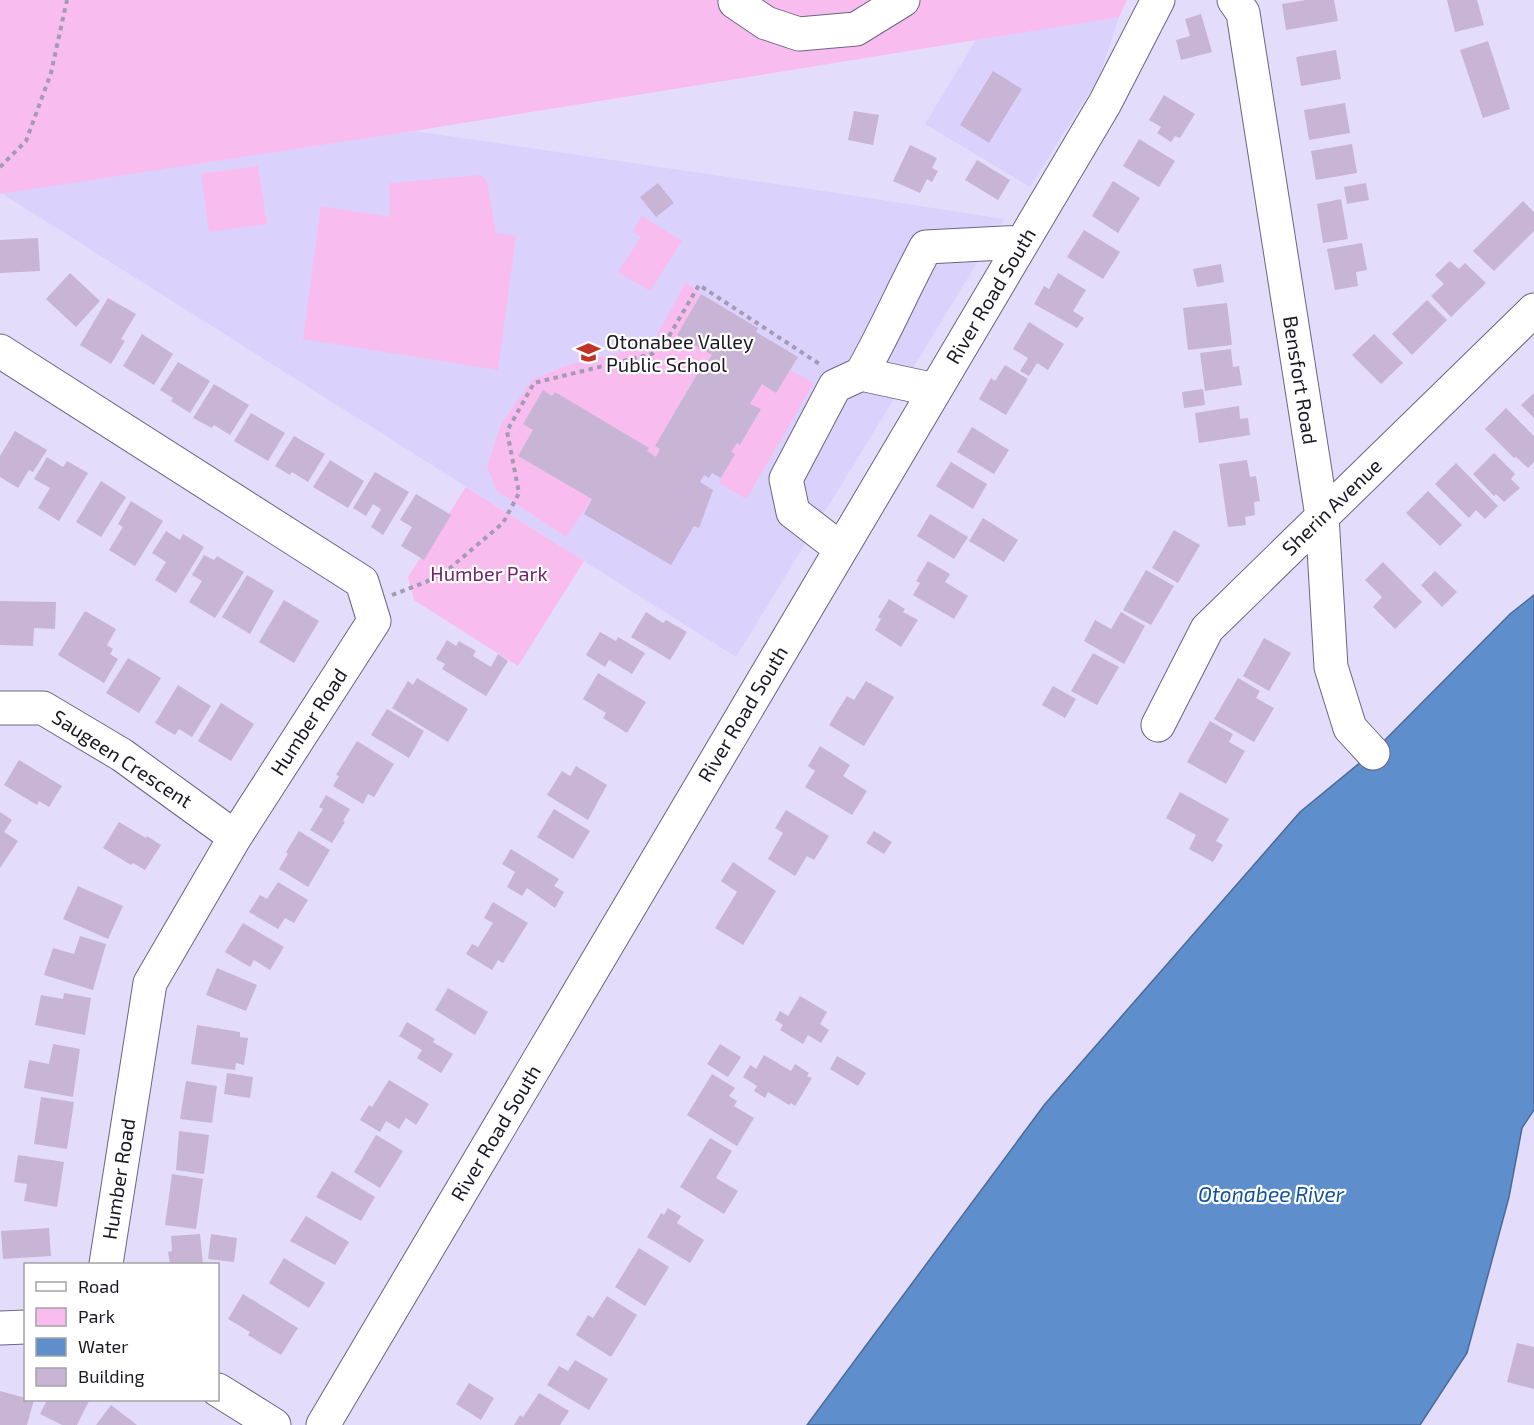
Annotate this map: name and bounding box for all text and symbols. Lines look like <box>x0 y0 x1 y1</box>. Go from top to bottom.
street label: River Road South <box>940 223 1040 368</box>
street label: Bensfort Road <box>1279 314 1323 446</box>
place label: Otonabee Valley Public School <box>606 329 754 376</box>
school or university icon: Otonabee Valley Public School <box>575 340 601 366</box>
street label: Sherin Avenue <box>1277 453 1386 560</box>
park label: Humber Park <box>430 561 548 585</box>
street label: River Road South <box>692 641 792 786</box>
street label: Humber Road <box>265 664 352 779</box>
street label: Saugeen Crescent <box>48 704 197 813</box>
street label: River Road South <box>445 1060 545 1205</box>
street label: Humber Road <box>97 1116 139 1241</box>
water label: Otonabee River <box>1198 1181 1345 1206</box>
legend <box>24 1263 219 1401</box>
text: Road <box>78 1275 119 1297</box>
text: Park <box>78 1305 115 1327</box>
text: Water <box>78 1335 128 1357</box>
text: Building <box>78 1365 145 1387</box>

